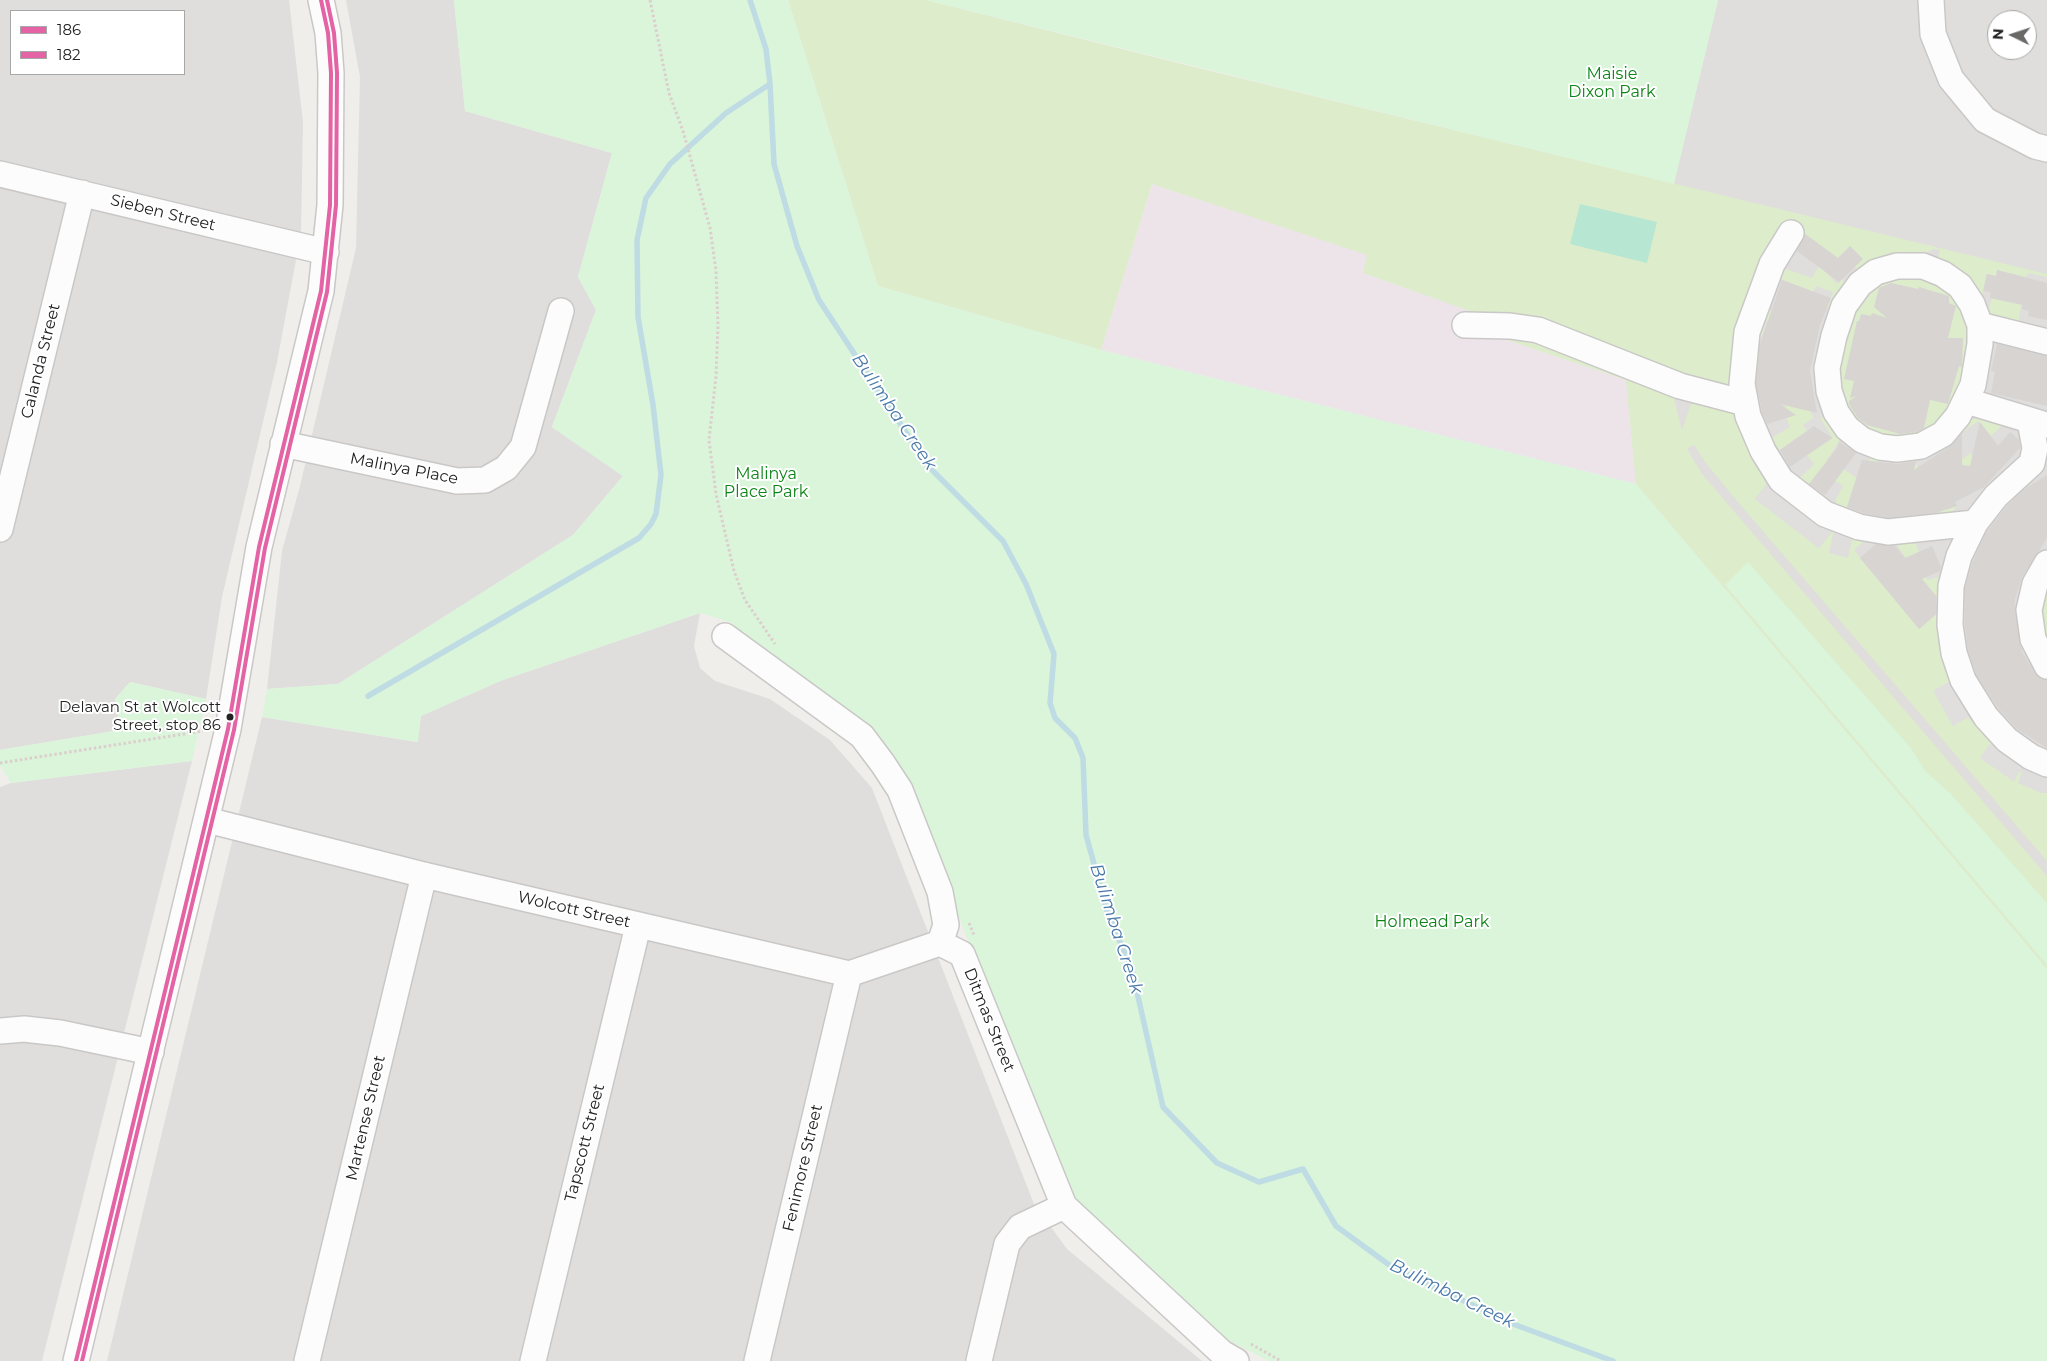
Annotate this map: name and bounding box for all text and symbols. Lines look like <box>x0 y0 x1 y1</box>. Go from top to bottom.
legend <box>10 10 185 75</box>
north arrow <box>1987 10 2037 60</box>
text: 186 <box>57 20 81 39</box>
text: N <box>1989 28 2007 40</box>
text: 182 <box>57 45 81 64</box>
park label: Maisie Dixon Park <box>1568 64 1656 102</box>
street label: Sieben Street <box>108 191 218 235</box>
street label: Calanda Street <box>17 301 65 421</box>
water label: Bulimba Creek <box>847 350 941 474</box>
street label: Malinya Place <box>348 449 460 489</box>
park label: Malinya Place Park <box>724 464 808 502</box>
place label: Delavan St at Wolcott Street, stop 86 <box>59 699 221 734</box>
marker: Delavan St at Wolcott Street, stop 86 <box>225 712 235 722</box>
water label: Bulimba Creek <box>1085 861 1147 997</box>
street label: Wolcott Street <box>516 888 632 932</box>
park label: Holmead Park <box>1375 912 1489 932</box>
street label: Ditmas Street <box>959 965 1019 1075</box>
street label: Martense Street <box>342 1053 390 1183</box>
street label: Tapscott Street <box>561 1082 609 1204</box>
street label: Fenimore Street <box>779 1102 827 1234</box>
water label: Bulimba Creek <box>1386 1254 1518 1334</box>

